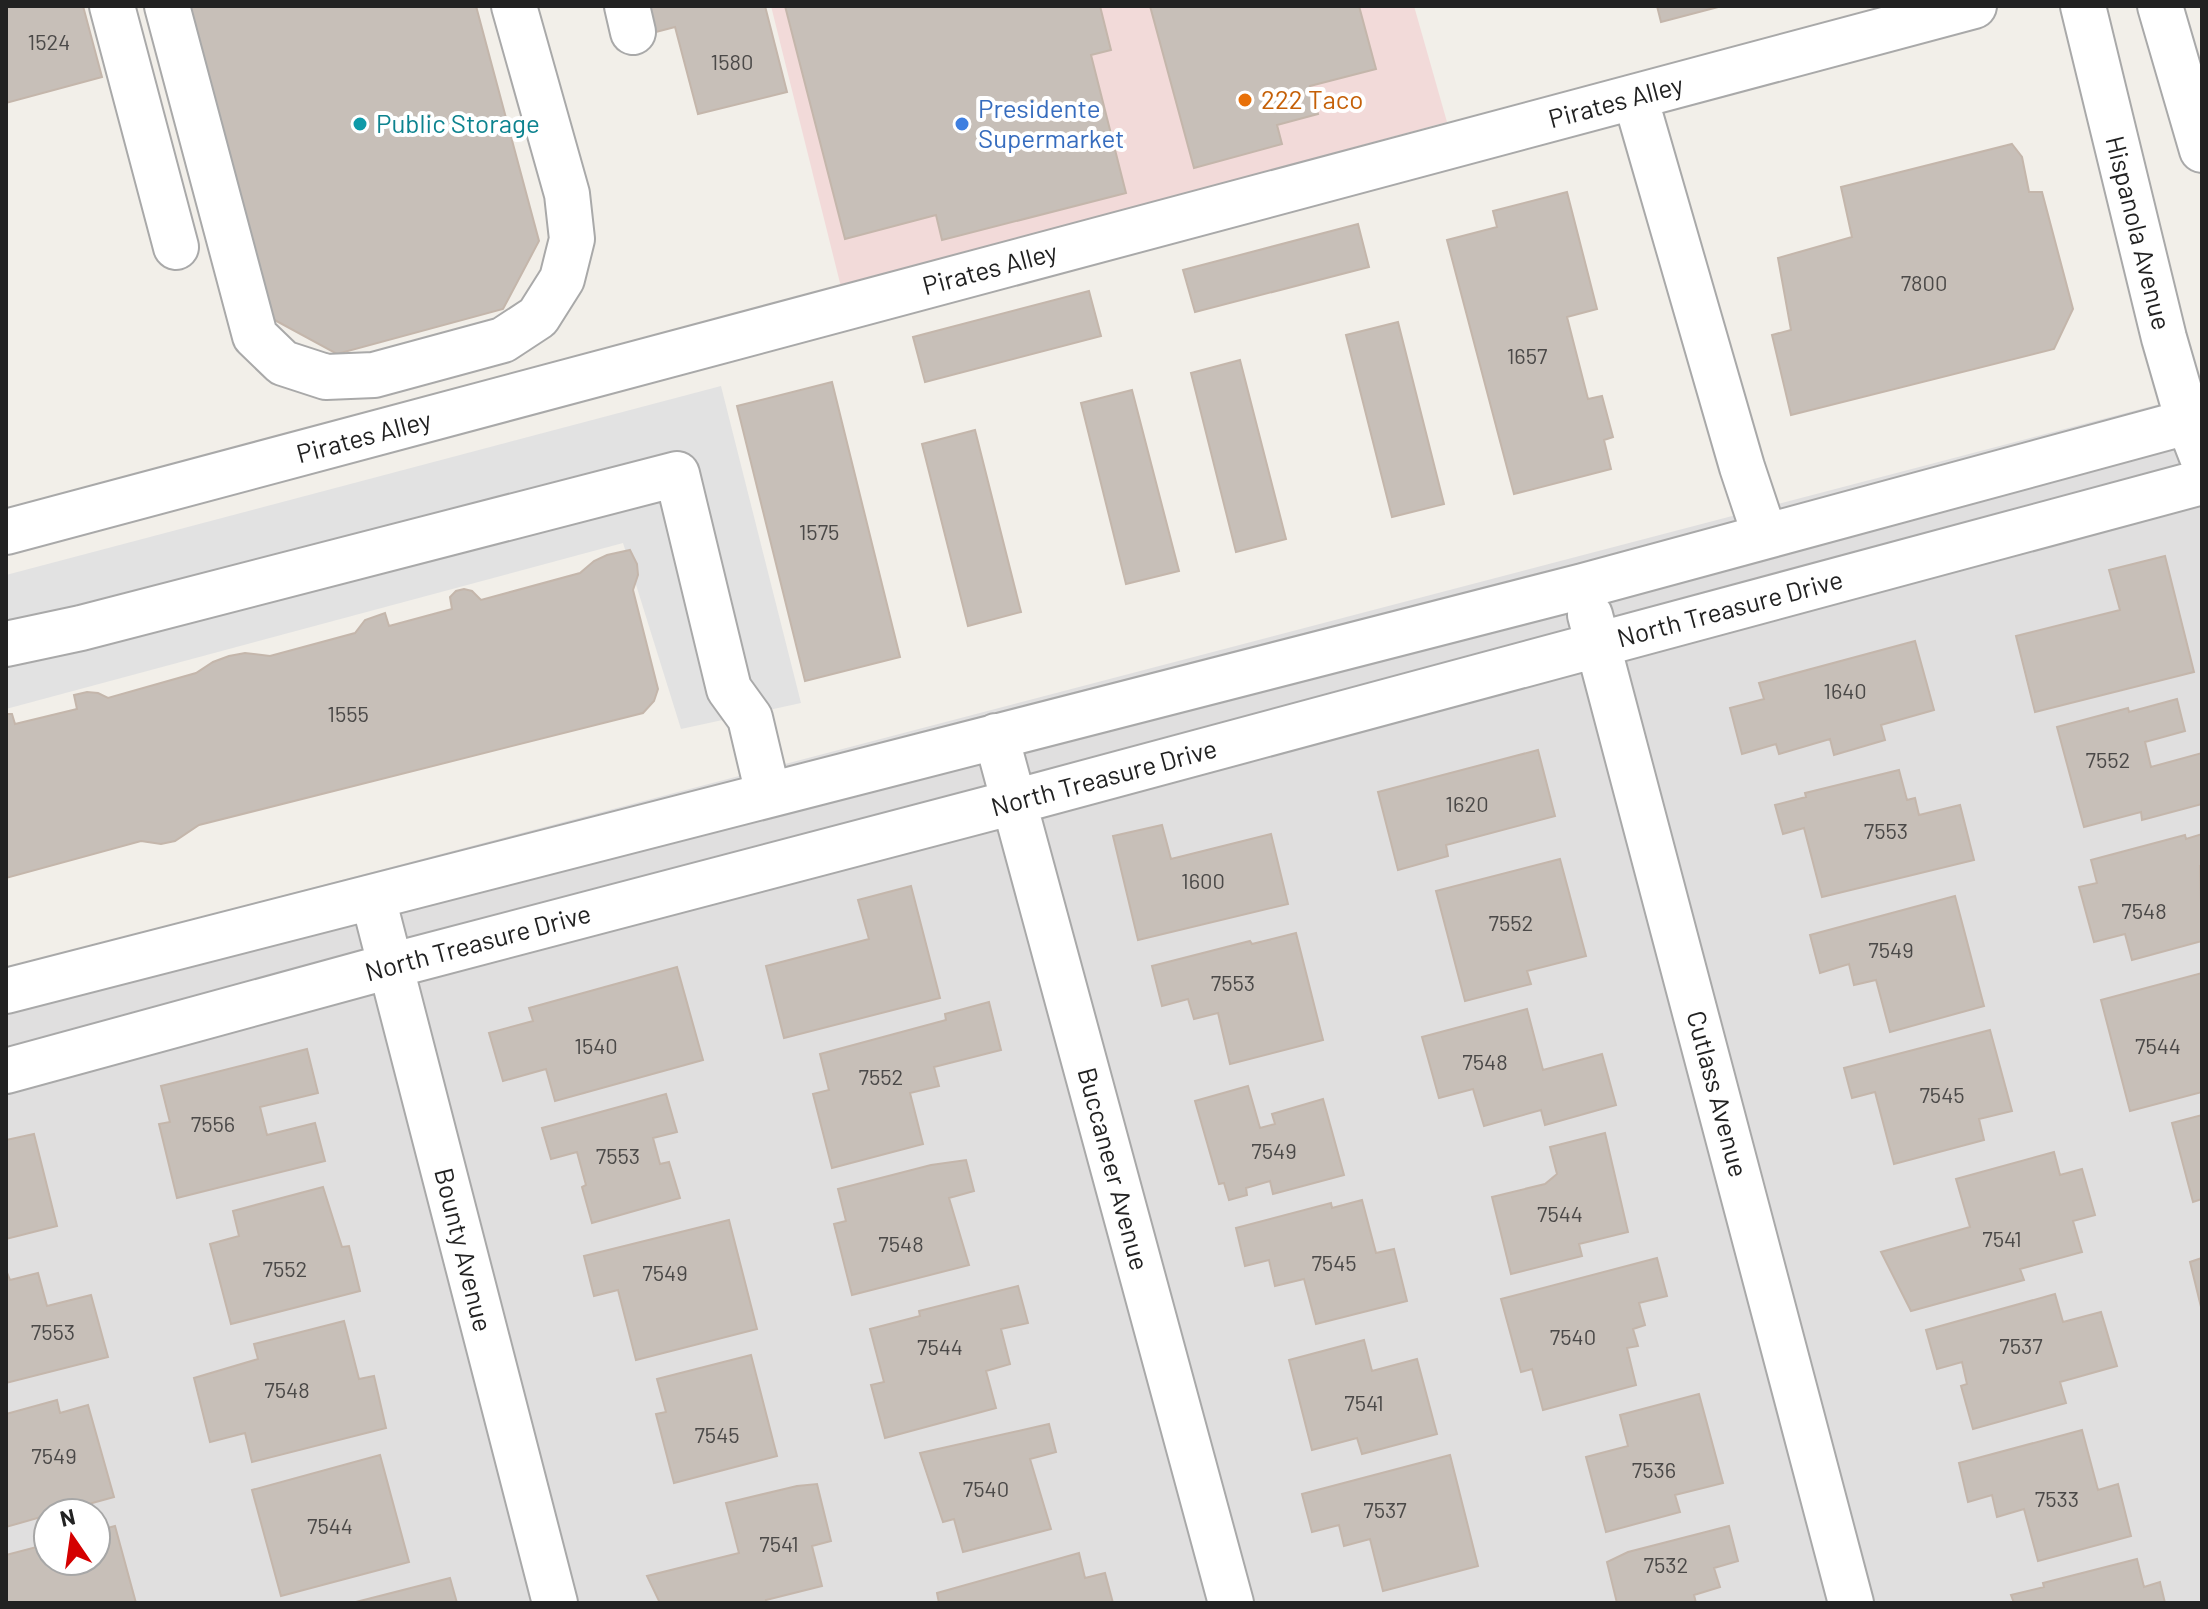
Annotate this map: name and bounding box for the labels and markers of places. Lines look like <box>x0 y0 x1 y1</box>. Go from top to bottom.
place label: 222 Taco <box>1261 83 1363 114</box>
marker: 222 Taco <box>1236 91 1254 109</box>
place label: Presidente Supermarket <box>978 92 1125 153</box>
place label: Public Storage <box>376 107 540 138</box>
marker: Public Storage <box>351 115 369 133</box>
marker: Presidente Supermarket <box>953 115 971 133</box>

